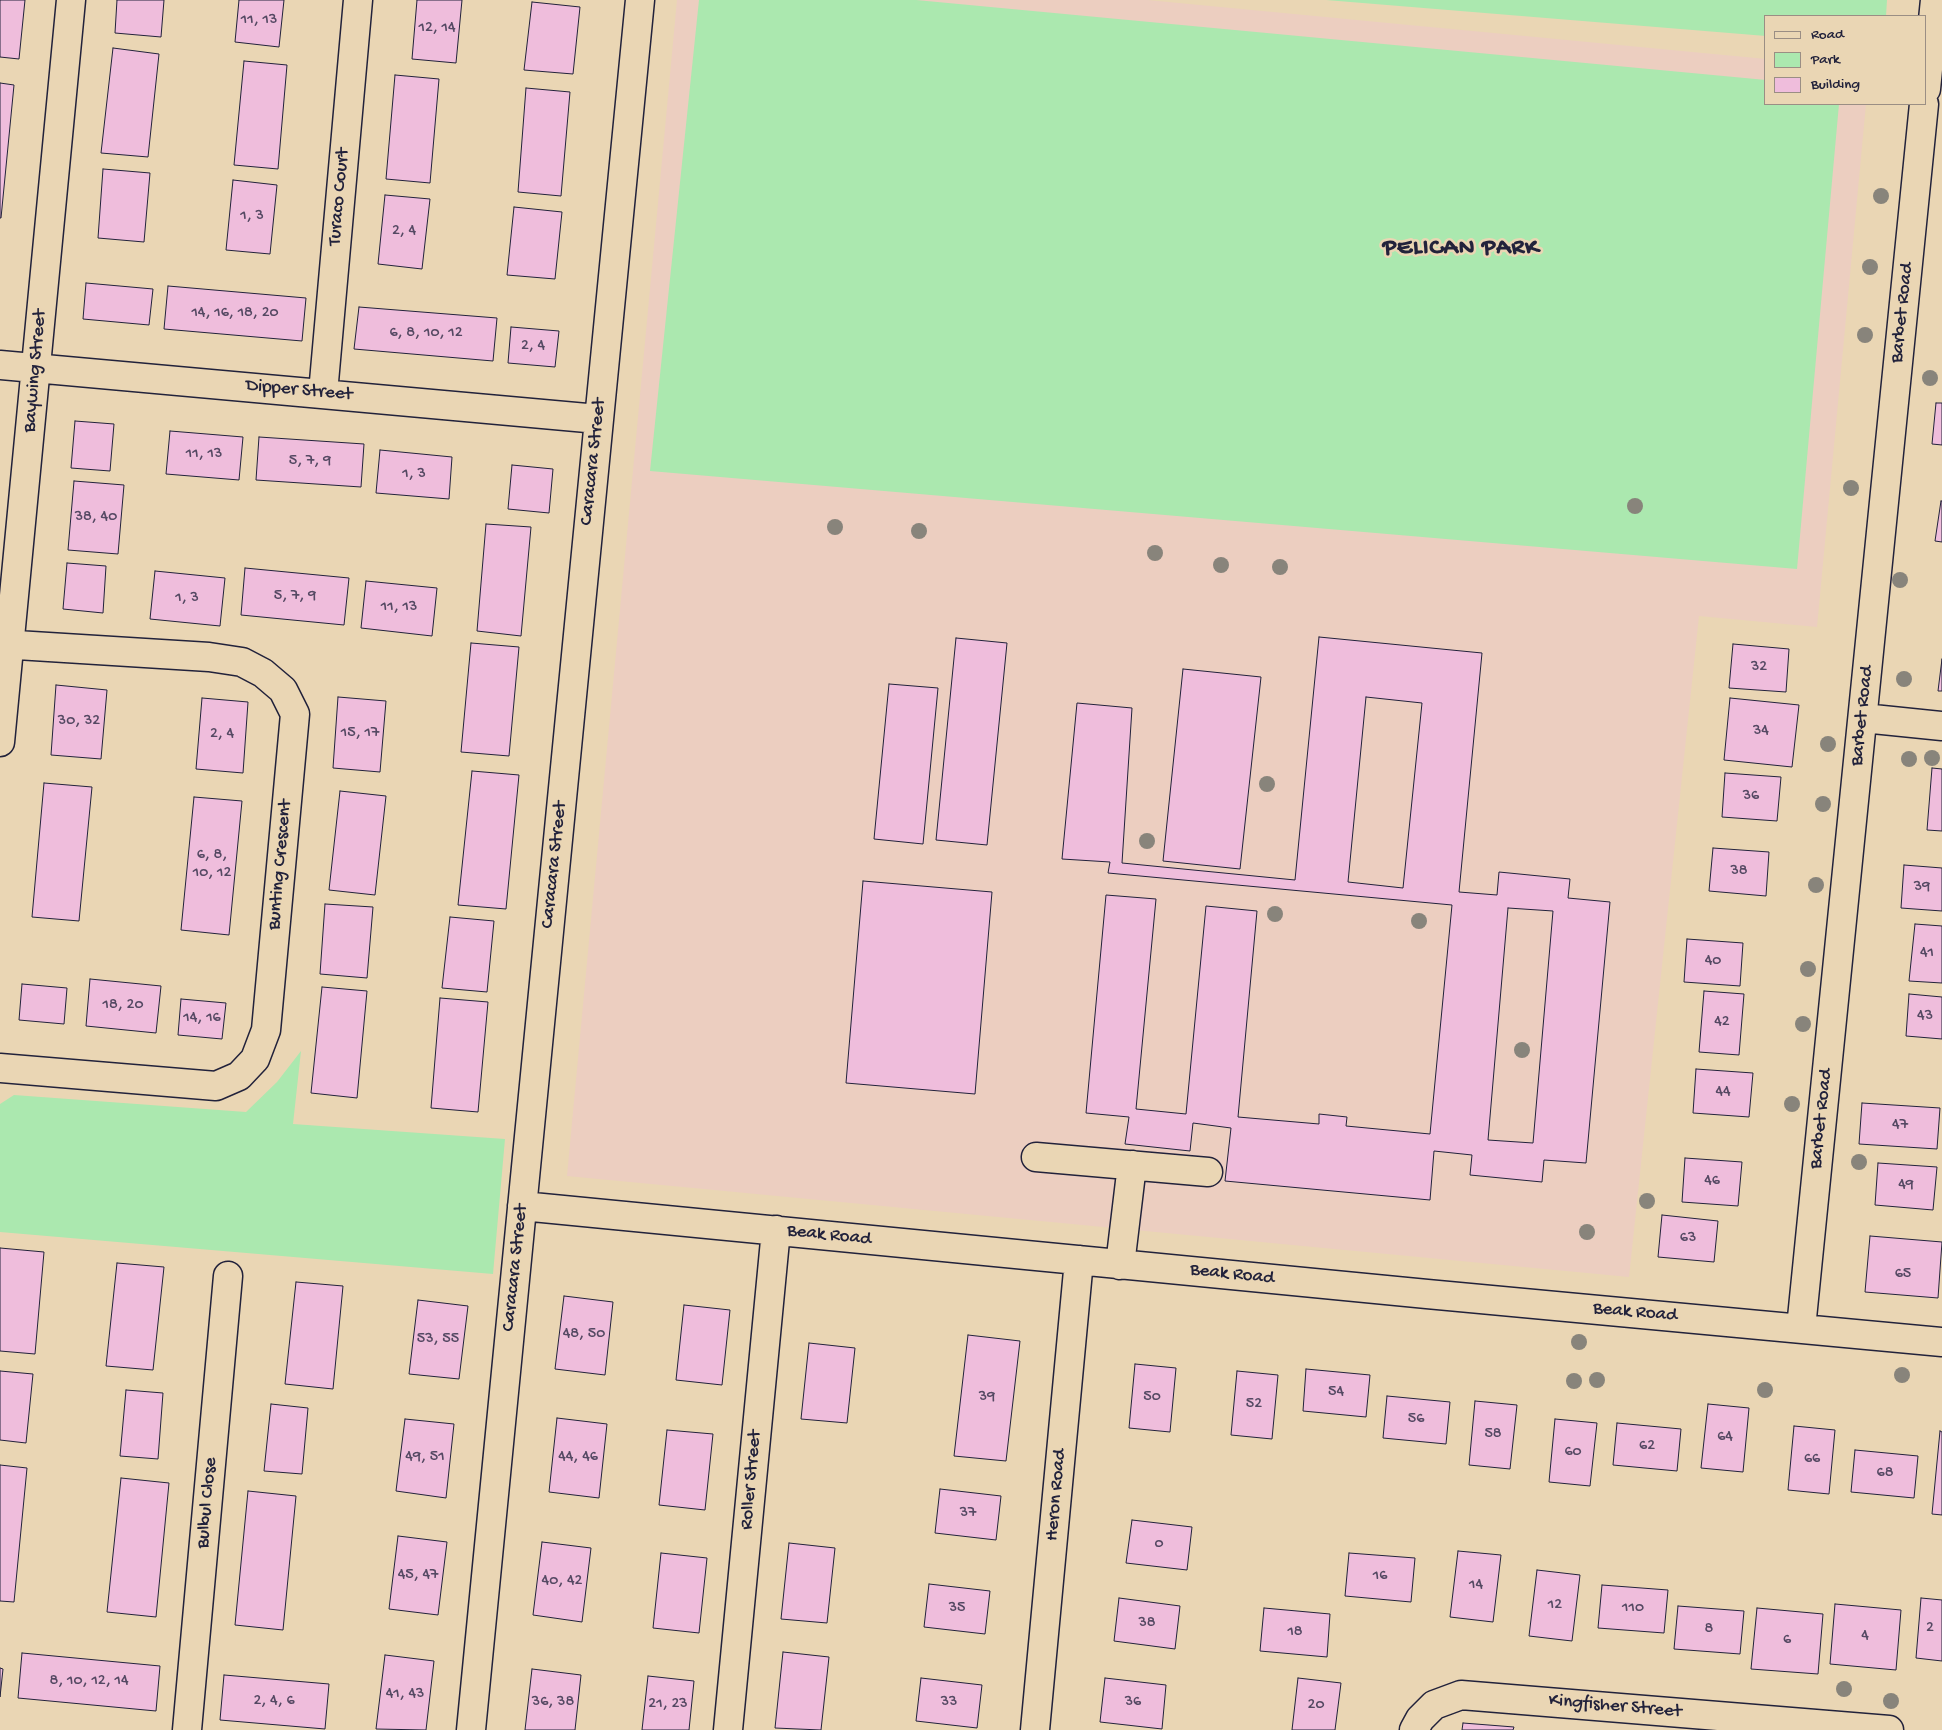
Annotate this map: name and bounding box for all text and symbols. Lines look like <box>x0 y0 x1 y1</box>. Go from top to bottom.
house number: 11, 13 <box>241 11 277 31</box>
legend <box>1764 15 1927 105</box>
house number: 12, 14 <box>418 19 456 39</box>
text: Road <box>1811 26 1844 44</box>
text: Park <box>1811 51 1840 69</box>
text: Building <box>1811 76 1860 94</box>
street label: Turaco Court <box>324 147 356 247</box>
house number: 1, 3 <box>240 207 264 227</box>
house number: 2, 4 <box>392 222 416 242</box>
district label: PELICAN PARK <box>1381 235 1541 263</box>
street label: Barbet Road <box>1886 262 1920 364</box>
house number: 14, 16, 18, 20 <box>191 304 279 324</box>
street label: Baywing Street <box>19 309 53 433</box>
house number: 6, 8, 10, 12 <box>389 324 463 344</box>
house number: 2, 4 <box>521 337 545 357</box>
street label: Dipper Street <box>245 375 353 407</box>
street label: Caracara Street <box>576 397 612 527</box>
house number: 11, 13 <box>186 445 222 465</box>
house number: 5, 7, 9 <box>289 452 331 472</box>
house number: 1, 3 <box>402 465 426 485</box>
house number: 38, 40 <box>75 508 117 528</box>
house number: 5, 7, 9 <box>274 587 316 607</box>
house number: 1, 3 <box>175 589 199 609</box>
house number: 11, 13 <box>381 598 417 618</box>
house number: 32 <box>1751 658 1767 678</box>
street label: Barbet Road <box>1846 665 1880 767</box>
house number: 30, 32 <box>58 712 100 732</box>
house number: 34 <box>1753 722 1769 742</box>
house number: 15, 17 <box>341 724 379 744</box>
house number: 2, 4 <box>210 725 234 745</box>
house number: 36 <box>1743 787 1759 807</box>
street label: Bunting Crescent <box>264 799 298 931</box>
street label: Caracara Street <box>537 800 573 930</box>
house number: 6, 8, 10, 12 <box>193 846 231 884</box>
house number: 38 <box>1730 862 1748 882</box>
house number: 39 <box>1914 878 1930 898</box>
house number: 41 <box>1920 944 1934 964</box>
house number: 40 <box>1705 952 1721 972</box>
house number: 18, 20 <box>103 996 143 1016</box>
house number: 43 <box>1917 1007 1933 1027</box>
house number: 14, 16 <box>183 1009 221 1029</box>
house number: 42 <box>1714 1013 1730 1033</box>
street label: Barbet Road <box>1805 1068 1839 1170</box>
house number: 44 <box>1715 1083 1731 1103</box>
house number: 47 <box>1892 1116 1908 1136</box>
house number: 46 <box>1704 1172 1720 1192</box>
house number: 49 <box>1898 1176 1914 1196</box>
street label: Caracara Street <box>498 1203 534 1333</box>
street label: Beak Road <box>786 1220 872 1252</box>
house number: 63 <box>1680 1229 1696 1249</box>
street label: Beak Road <box>1189 1259 1275 1291</box>
house number: 65 <box>1895 1265 1911 1285</box>
street label: Beak Road <box>1592 1298 1678 1328</box>
house number: 48, 50 <box>563 1325 605 1345</box>
house number: 53, 55 <box>417 1330 459 1350</box>
house number: 54 <box>1328 1383 1344 1403</box>
house number: 39 <box>979 1388 995 1408</box>
house number: 50 <box>1143 1388 1161 1408</box>
house number: 52 <box>1246 1395 1262 1415</box>
house number: 56 <box>1408 1410 1424 1430</box>
house number: 58 <box>1484 1425 1502 1445</box>
house number: 64 <box>1717 1428 1733 1448</box>
street label: Roller Street <box>736 1429 768 1531</box>
house number: 62 <box>1639 1437 1655 1457</box>
house number: 60 <box>1564 1443 1582 1463</box>
house number: 49, 51 <box>405 1448 445 1468</box>
house number: 44, 46 <box>558 1448 598 1468</box>
street label: Heron Road <box>1042 1448 1072 1542</box>
house number: 66 <box>1804 1450 1820 1470</box>
street label: Bulbul Close <box>193 1456 223 1550</box>
house number: 68 <box>1877 1464 1893 1484</box>
house number: 37 <box>960 1504 976 1524</box>
house number: 0 <box>1154 1535 1164 1555</box>
house number: 45, 47 <box>398 1566 438 1586</box>
house number: 16 <box>1373 1567 1387 1587</box>
house number: 40, 42 <box>542 1572 582 1592</box>
house number: 14 <box>1469 1576 1483 1596</box>
house number: 12 <box>1548 1596 1562 1616</box>
house number: 35 <box>949 1599 965 1619</box>
house number: 110 <box>1622 1599 1644 1619</box>
house number: 38 <box>1138 1614 1156 1634</box>
house number: 2 <box>1926 1619 1934 1639</box>
house number: 8 <box>1705 1620 1713 1640</box>
house number: 18 <box>1287 1623 1303 1643</box>
house number: 4 <box>1861 1627 1869 1647</box>
house number: 6 <box>1783 1631 1791 1651</box>
house number: 8, 10, 12, 14 <box>49 1672 129 1692</box>
house number: 41, 43 <box>386 1685 424 1705</box>
street label: Kingfisher Street <box>1548 1690 1682 1724</box>
house number: 2, 4, 6 <box>253 1692 295 1712</box>
house number: 36, 38 <box>532 1693 574 1713</box>
house number: 33 <box>941 1693 957 1713</box>
house number: 36 <box>1125 1693 1141 1713</box>
house number: 21, 23 <box>648 1695 688 1715</box>
house number: 20 <box>1308 1696 1324 1716</box>

